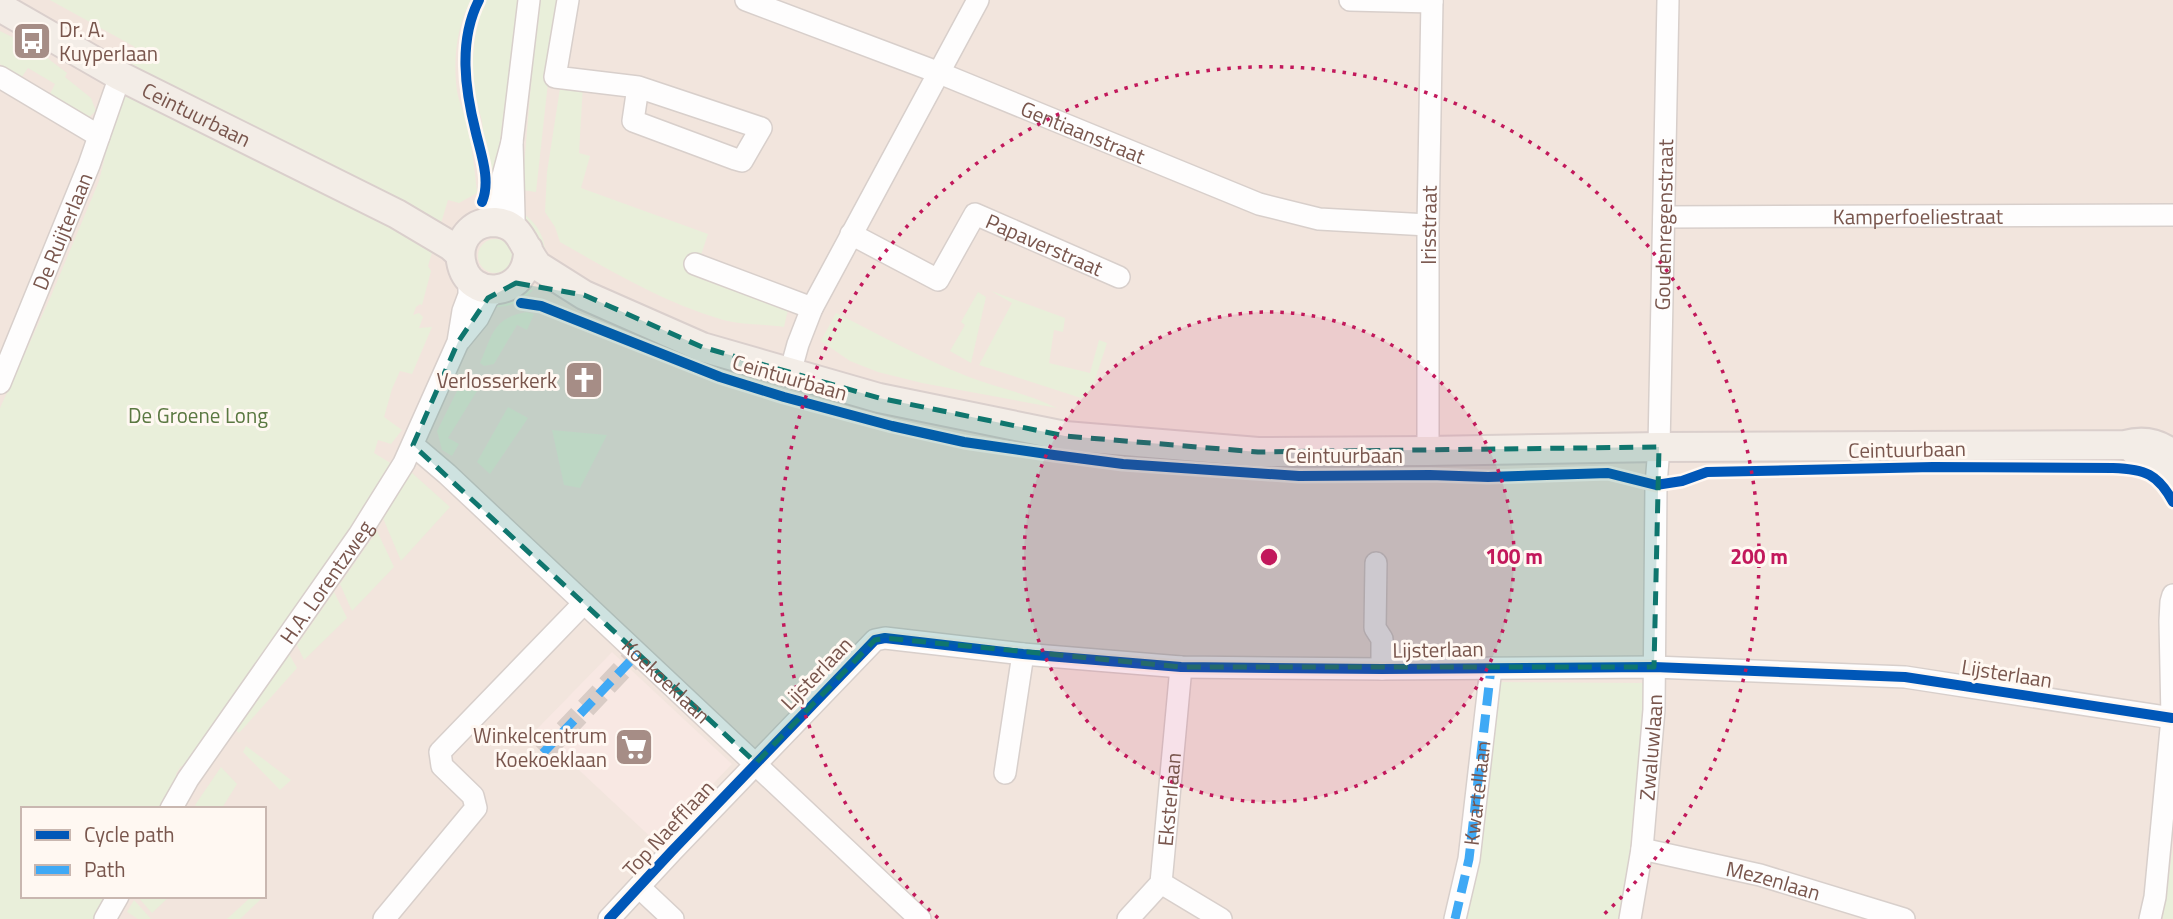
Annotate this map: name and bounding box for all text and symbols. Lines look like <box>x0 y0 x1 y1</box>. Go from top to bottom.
place label: Dr. A. Kuyperlaan <box>59 13 158 69</box>
bus stop icon: Dr. A. Kuyperlaan <box>11 20 53 62</box>
street label: Ceintuurbaan <box>137 74 257 155</box>
street label: Gentiaanstraat <box>1016 92 1151 172</box>
street label: Goudenregenstraat <box>1646 138 1681 311</box>
street label: De Ruijterlaan <box>24 167 100 295</box>
street label: Irisstraat <box>1412 184 1445 265</box>
street label: Kamperfoeliestraat <box>1833 200 2004 232</box>
street label: Papaverstraat <box>981 205 1109 284</box>
street label: Ceintuurbaan <box>729 345 851 409</box>
church icon: Verlosserkerk <box>563 359 605 401</box>
place label: Verlosserkerk <box>437 364 557 396</box>
park label: De Groene Long <box>128 399 268 431</box>
street label: Ceintuurbaan <box>1848 432 1966 466</box>
street label: Ceintuurbaan <box>1285 439 1403 471</box>
street label: H.A. Lorentzweg <box>271 514 381 650</box>
text: 100 m <box>1485 540 1543 572</box>
text: 200 m <box>1730 540 1788 572</box>
centre of rings <box>1257 545 1281 569</box>
street label: Lijsterlaan <box>773 629 859 717</box>
street label: Koekoeklaan <box>615 630 718 731</box>
street label: Lijsterlaan <box>1392 632 1484 666</box>
street label: Lijsterlaan <box>1959 650 2055 696</box>
street label: Zwaluwlaan <box>1630 694 1670 802</box>
place label: Winkelcentrum Koekoeklaan <box>473 719 607 775</box>
supermarket icon: Winkelcentrum Koekoeklaan <box>613 726 655 768</box>
street label: Kwartellaan <box>1455 739 1499 847</box>
street label: Eksterlaan <box>1148 751 1189 847</box>
street label: Top Naefflaan <box>615 772 721 884</box>
legend <box>21 807 266 898</box>
text: Cycle path <box>84 818 175 850</box>
street label: Mezenlaan <box>1723 852 1824 909</box>
text: Path <box>84 853 126 885</box>

